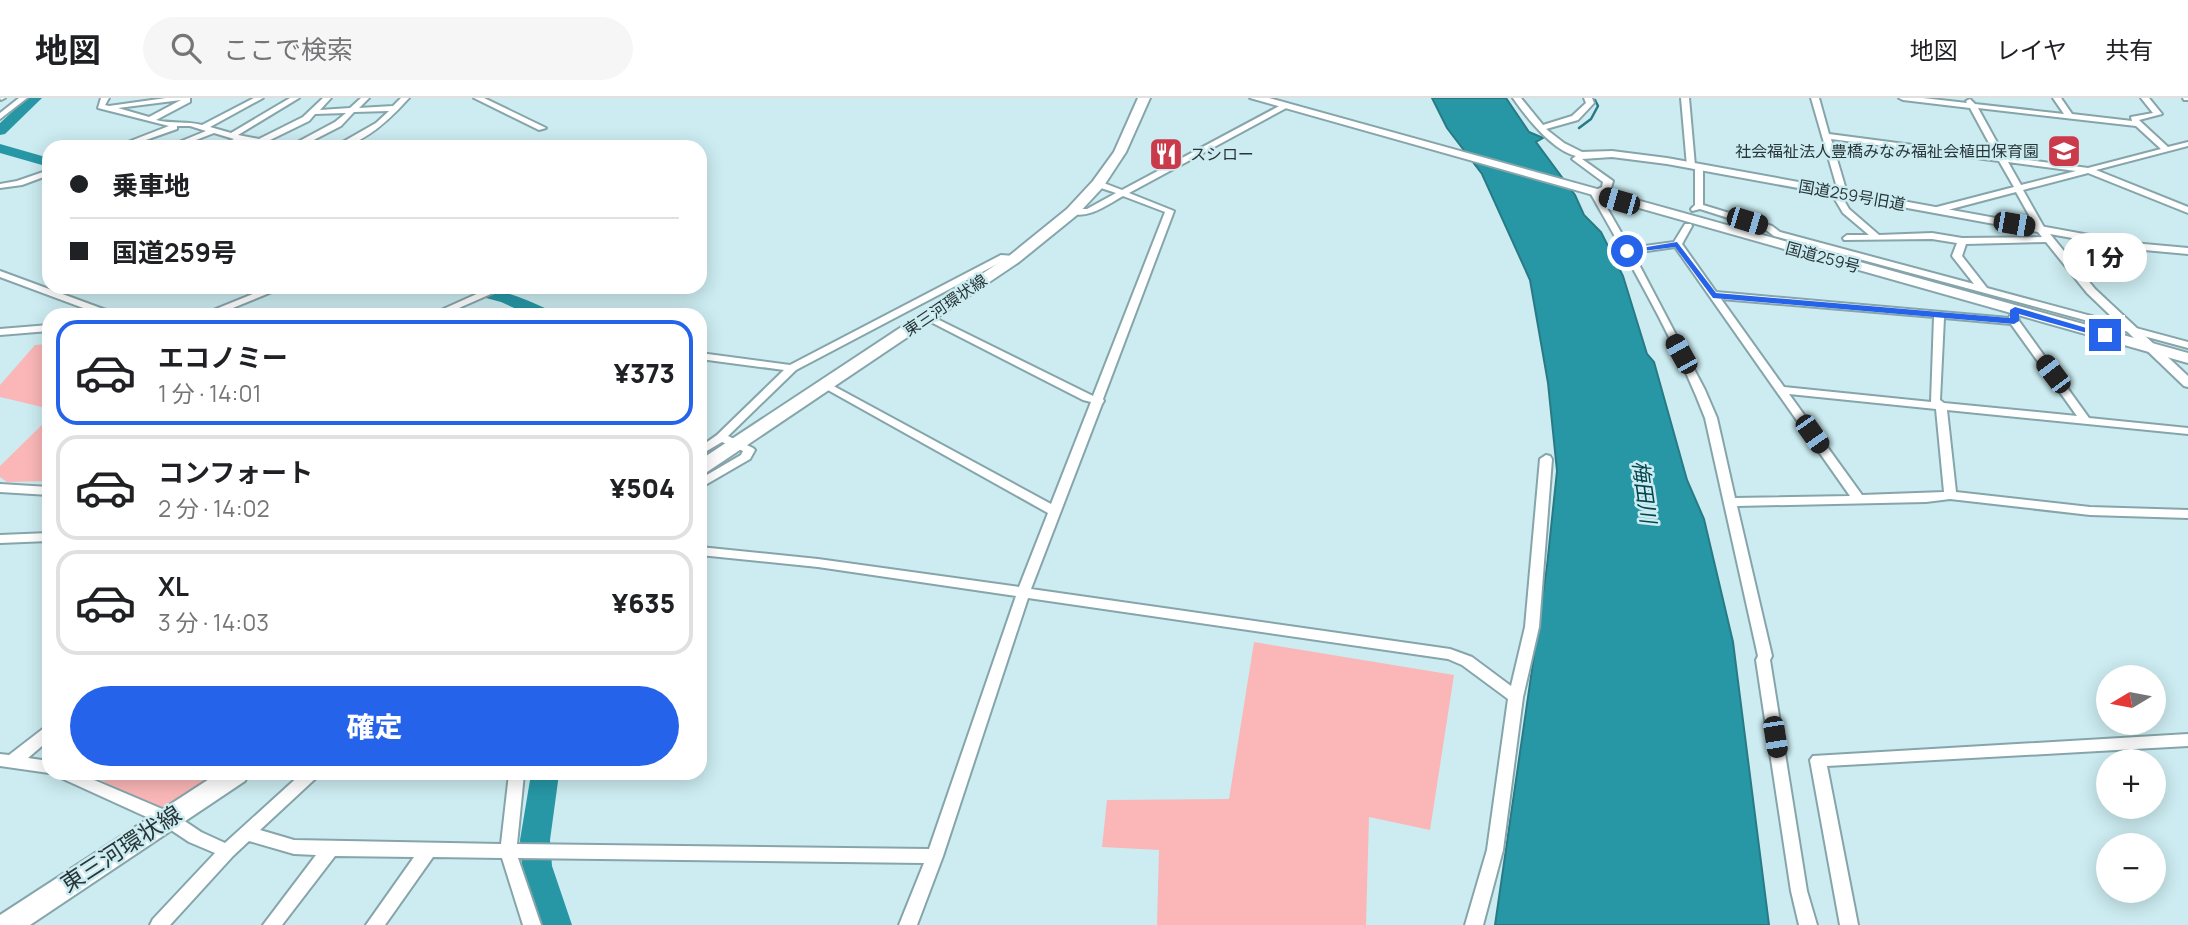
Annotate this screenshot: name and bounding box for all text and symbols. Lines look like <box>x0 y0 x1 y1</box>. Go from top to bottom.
search box <box>143 17 633 80</box>
text: 地図 <box>35 27 101 72</box>
icon: search <box>167 29 205 67</box>
text: ここで検索 <box>223 31 353 67</box>
text: 地図 <box>1910 33 1958 66</box>
text: レイヤ <box>1996 33 2067 66</box>
text: 共有 <box>2105 33 2153 66</box>
school or university icon: 社会福祉法人豊橋みなみ福祉会植田保育園 <box>2045 132 2083 170</box>
restaurant icon: スシロー <box>1147 135 1185 173</box>
place label: 社会福祉法人豊橋みなみ福祉会植田保育園 <box>1735 140 2039 162</box>
place label: スシロー <box>1190 143 1254 165</box>
text: 乗車地 <box>112 167 190 203</box>
street label: 国道259号旧道 <box>1797 175 1907 215</box>
car <box>1596 185 1643 217</box>
car <box>1724 205 1771 237</box>
car <box>1992 210 2037 238</box>
callout: 1 分 <box>2063 233 2147 282</box>
text: 国道259号 <box>112 234 237 270</box>
route start <box>1611 235 1643 267</box>
street label: 国道259号 <box>1783 237 1863 277</box>
text: 1 分 <box>2086 241 2124 273</box>
street label: 東三河環状線 <box>899 269 991 341</box>
route end <box>2089 319 2121 351</box>
car <box>1662 331 1701 377</box>
text: エコノミー <box>158 339 288 375</box>
icon: car <box>74 341 137 404</box>
car <box>2032 351 2075 397</box>
text: ¥373 <box>614 355 675 391</box>
text: 1 分 · 14:01 <box>158 377 261 409</box>
car <box>1792 411 1833 457</box>
text: コンフォート <box>158 454 313 490</box>
icon: car <box>74 456 137 519</box>
water label: 梅田川 <box>1627 459 1664 527</box>
text: ¥504 <box>610 470 675 506</box>
text: 2 分 · 14:02 <box>158 492 270 524</box>
text: XL <box>158 568 189 604</box>
icon: car <box>74 571 137 634</box>
text: ¥635 <box>612 585 675 621</box>
text: 3 分 · 14:03 <box>158 606 269 638</box>
north arrow <box>2096 665 2166 735</box>
map controls <box>2096 665 2166 903</box>
button: 確定 <box>70 686 679 766</box>
car <box>1762 715 1789 759</box>
button: + <box>2096 749 2166 819</box>
street label: 東三河環状線 <box>54 797 187 899</box>
button: − <box>2096 833 2166 903</box>

